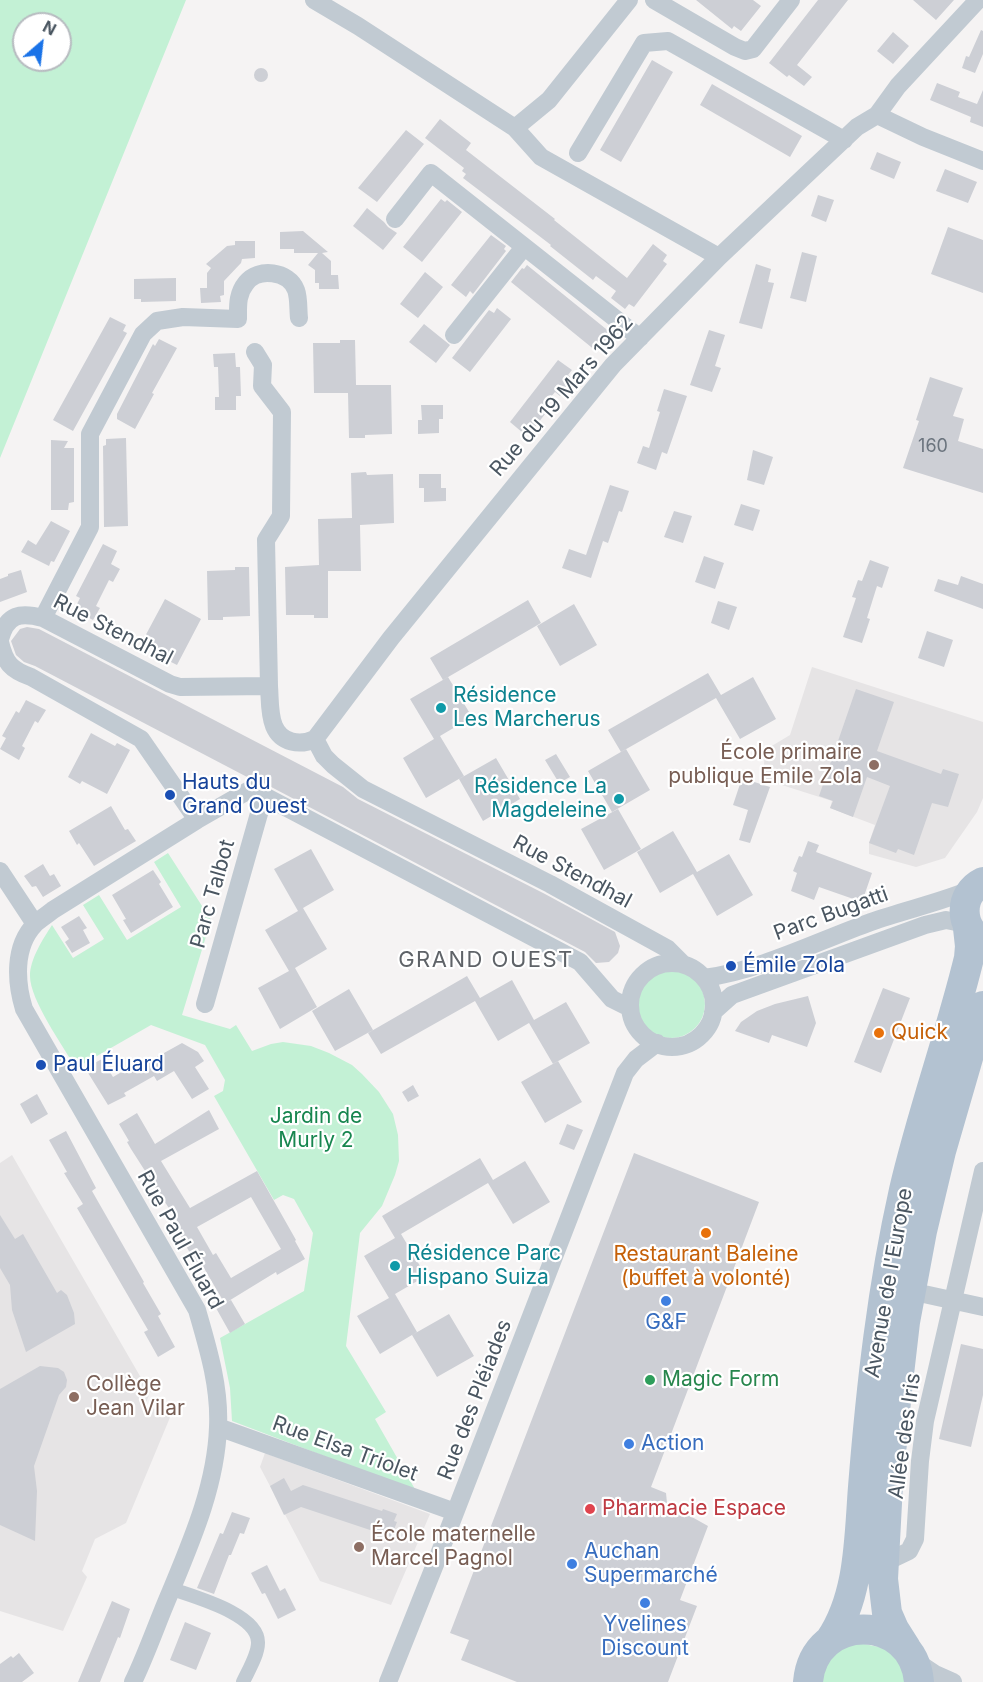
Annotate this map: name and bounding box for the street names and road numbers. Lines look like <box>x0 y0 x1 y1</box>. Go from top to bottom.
street label: Rue du 19 Mars 1962 <box>485 310 639 482</box>
street label: Rue Stendhal <box>49 589 177 671</box>
street label: Rue Stendhal <box>508 830 636 914</box>
street label: Parc Talbot <box>185 837 241 951</box>
street label: Parc Bugatti <box>770 882 892 946</box>
street label: Rue Paul Éluard <box>131 1166 229 1314</box>
street label: Avenue de l'Europe <box>860 1186 918 1380</box>
street label: Rue des Pléiades <box>433 1316 517 1484</box>
street label: Allée des Iris <box>884 1371 926 1501</box>
street label: Rue Elsa Triolet <box>269 1411 421 1487</box>

